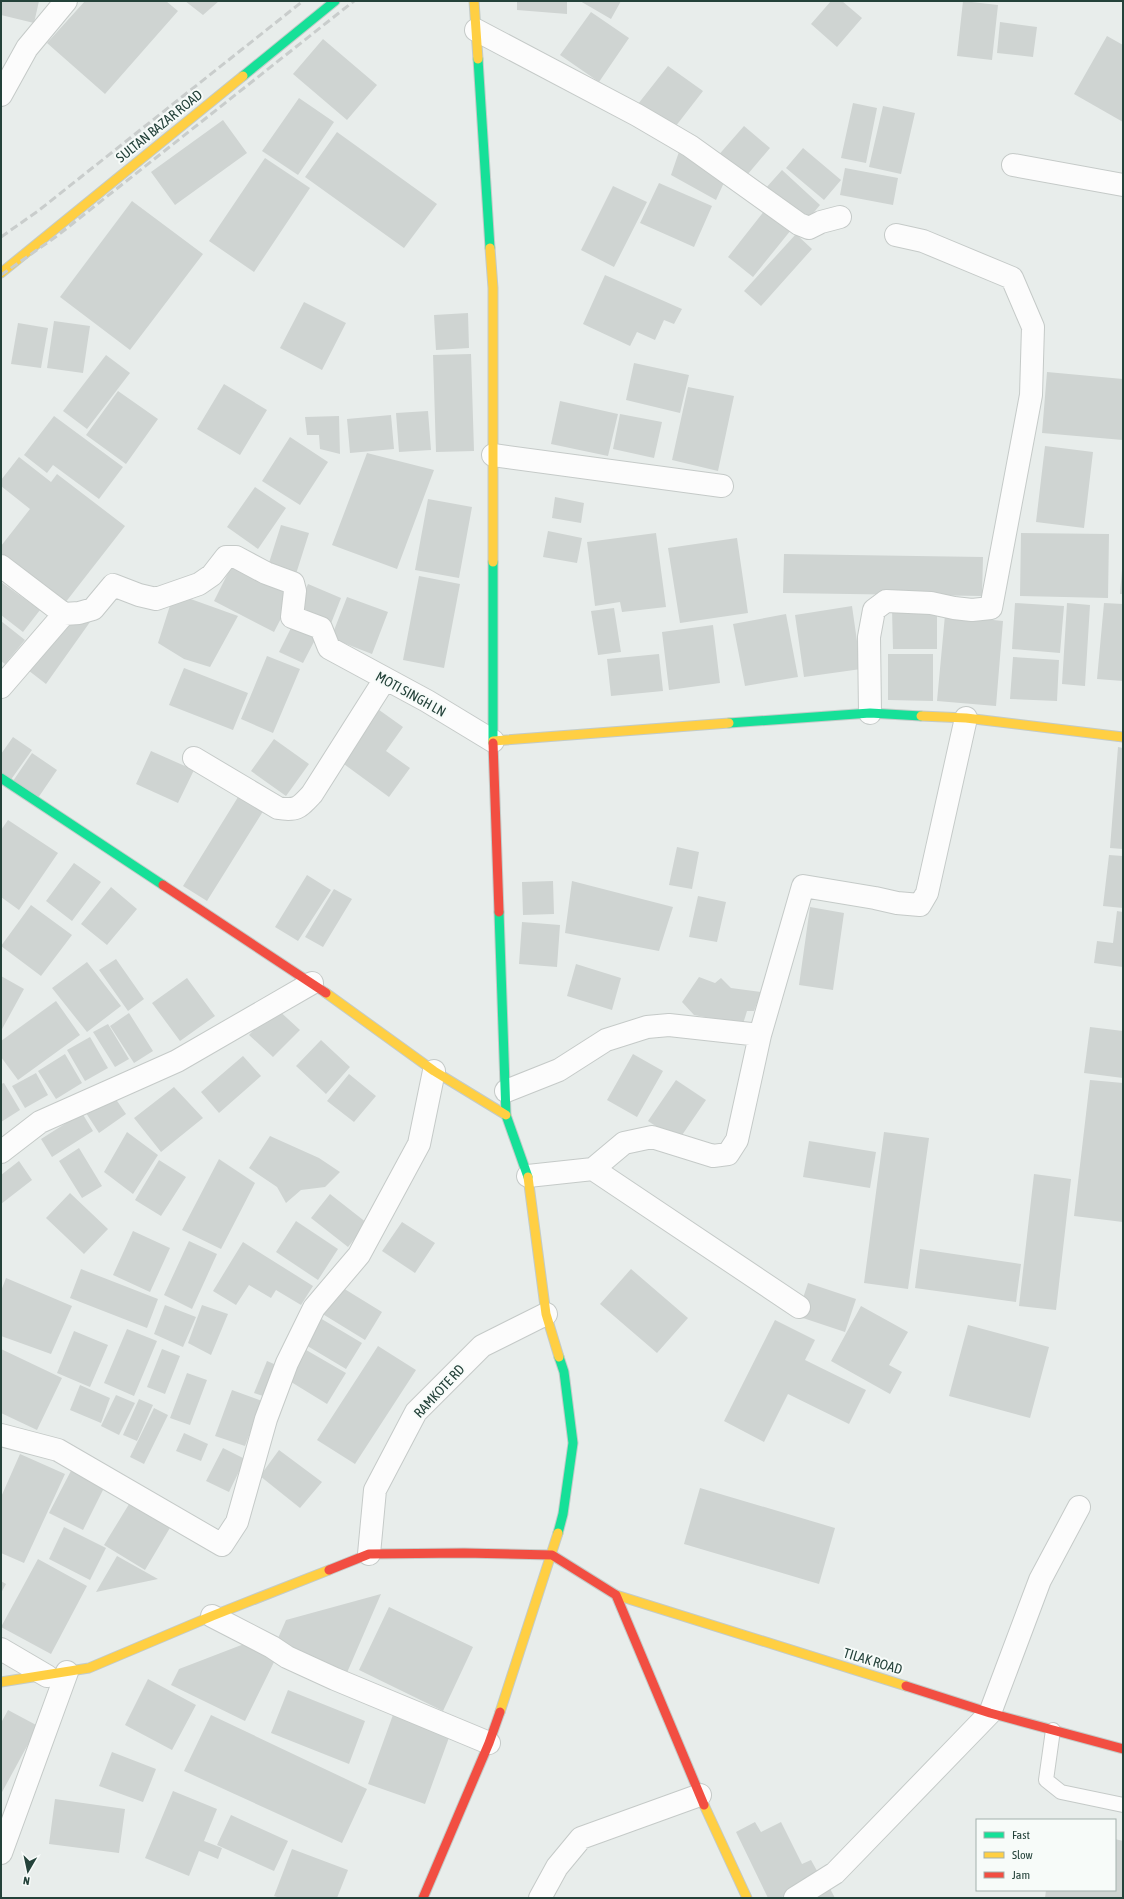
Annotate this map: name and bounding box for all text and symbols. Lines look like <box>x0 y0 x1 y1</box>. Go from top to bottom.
street label: SULTAN BAZAR ROAD <box>113 86 205 166</box>
street label: MOTI SINGH LN <box>373 668 449 720</box>
street label: RAMKOTE RD <box>410 1361 468 1421</box>
street label: TILAK ROAD <box>842 1645 904 1678</box>
legend <box>976 1819 1116 1891</box>
text: Fast <box>1012 1828 1030 1842</box>
text: Slow <box>1012 1848 1033 1862</box>
north arrow <box>8 1851 48 1891</box>
text: Jam <box>1012 1868 1030 1882</box>
text: N <box>22 1874 31 1887</box>

